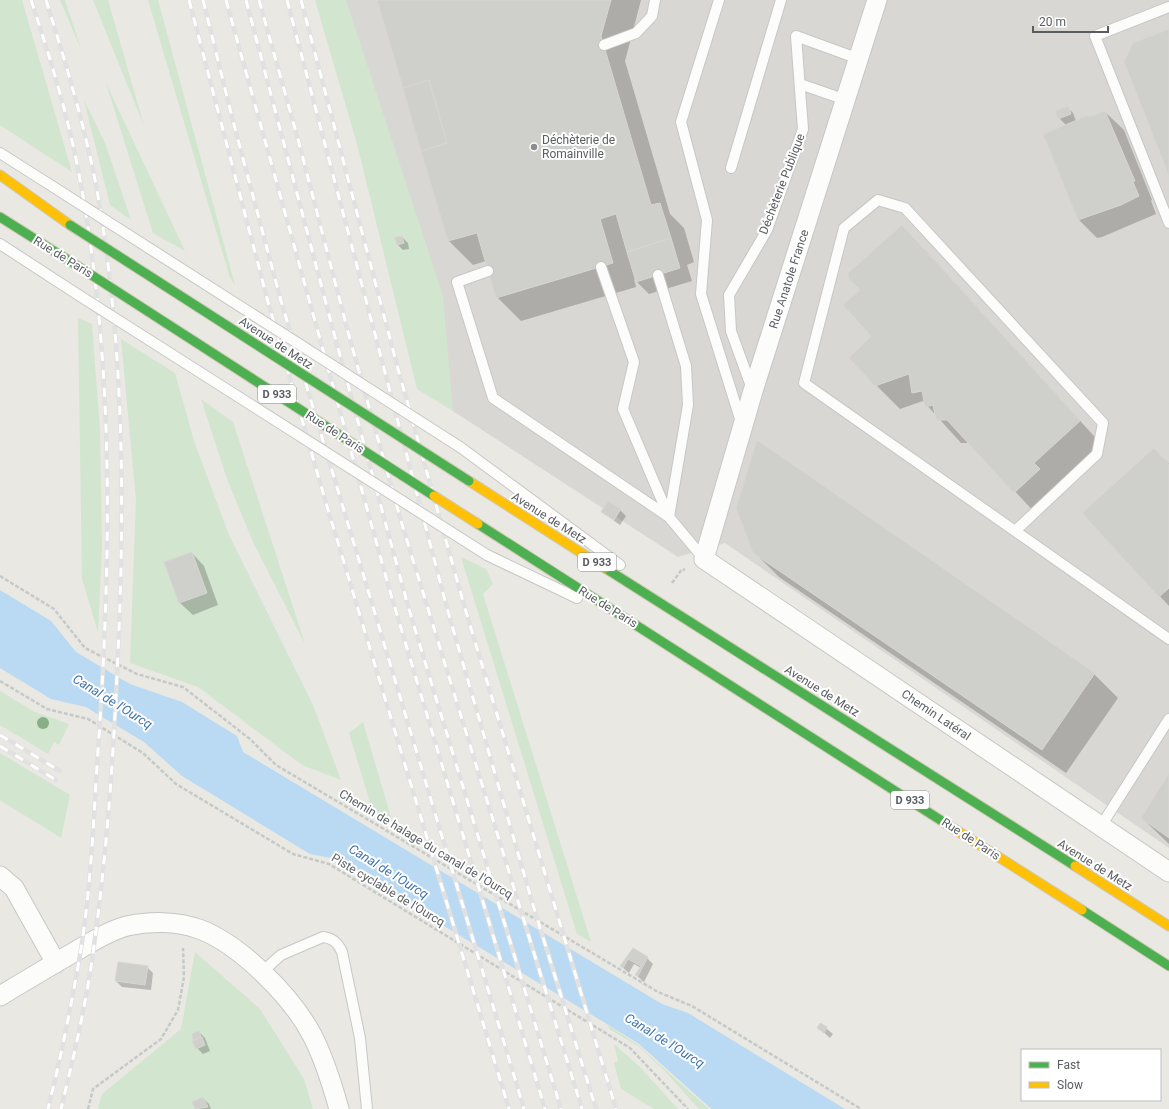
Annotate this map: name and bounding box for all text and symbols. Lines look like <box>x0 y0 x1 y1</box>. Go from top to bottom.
scale bar <box>1033 8 1108 34</box>
text: 20 m <box>1039 15 1066 29</box>
street label: Déchèterie Publique <box>756 132 808 236</box>
place label: Déchèterie de Romainville <box>542 133 615 161</box>
marker: Déchèterie de Romainville <box>529 142 539 152</box>
street label: Rue Anatole France <box>766 228 812 330</box>
street label: Rue de Paris <box>31 233 95 281</box>
street label: Avenue de Metz <box>237 314 316 372</box>
road number: D 933 <box>258 385 296 403</box>
street label: Rue de Paris <box>303 408 367 456</box>
street label: Avenue de Metz <box>509 490 589 546</box>
road number: D 933 <box>578 553 616 571</box>
street label: Rue de Paris <box>576 583 640 631</box>
street label: Avenue de Metz <box>782 663 862 719</box>
water label: Canal de l'Ourcq <box>70 671 155 732</box>
street label: Chemin Latéral <box>899 687 973 743</box>
street label: Chemin de halage du canal de l'Ourcq <box>337 787 515 901</box>
road number: D 933 <box>891 791 929 809</box>
street label: Rue de Paris <box>939 815 1003 863</box>
street label: Avenue de Metz <box>1055 837 1135 893</box>
water label: Canal de l'Ourcq <box>346 841 431 902</box>
street label: Piste cyclable de l'Ourcq <box>329 851 447 929</box>
water label: Canal de l'Ourcq <box>622 1010 707 1071</box>
legend <box>1021 1049 1161 1101</box>
text: Fast <box>1057 1058 1080 1072</box>
text: Slow <box>1057 1078 1083 1092</box>

